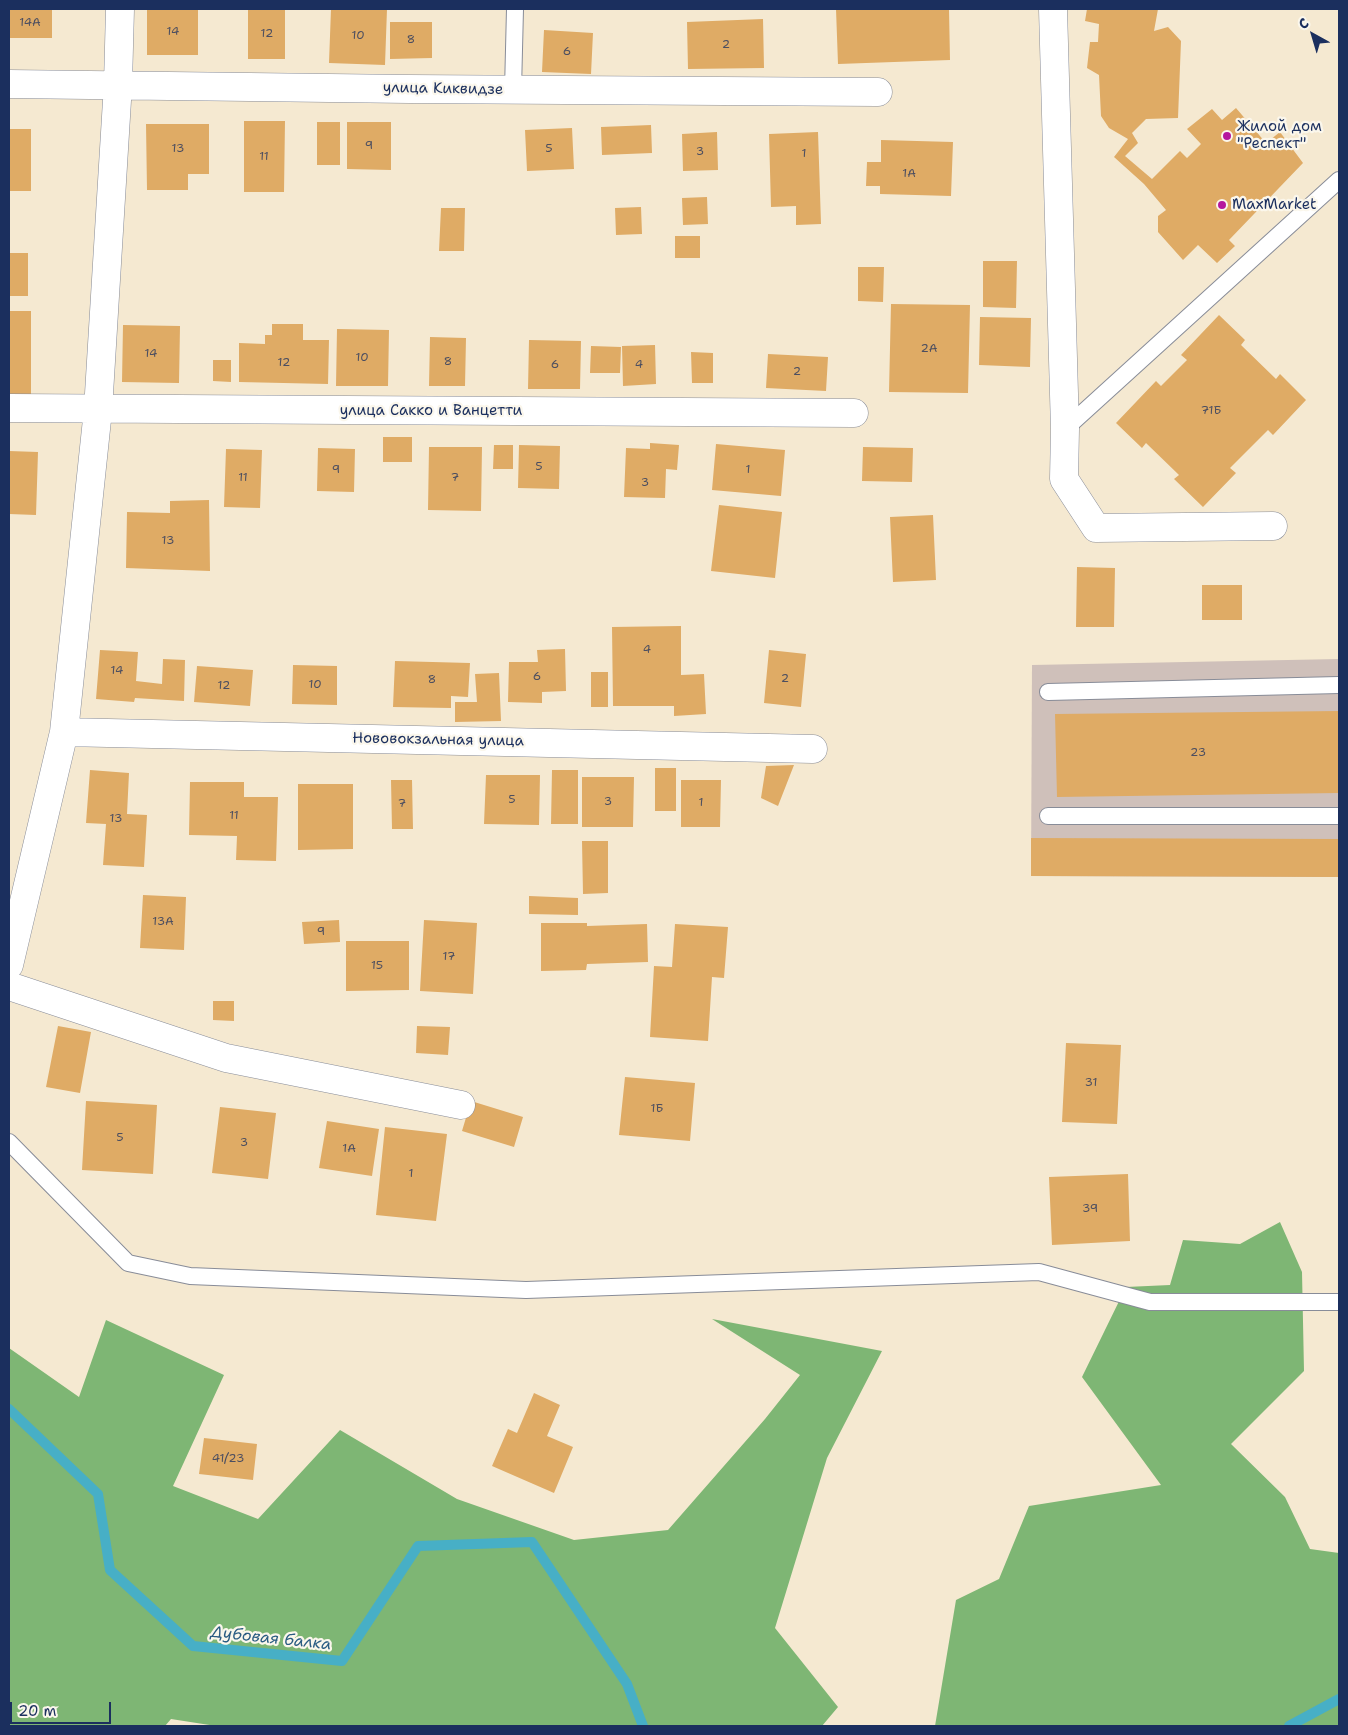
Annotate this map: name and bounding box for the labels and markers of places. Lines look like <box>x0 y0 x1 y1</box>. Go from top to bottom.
place label: Жилой дом "Респект" <box>1237 118 1322 153</box>
marker: Жилой дом "Респект" <box>1221 130 1233 142</box>
place label: MaxMarket <box>1232 196 1317 214</box>
marker: MaxMarket <box>1216 199 1228 211</box>

